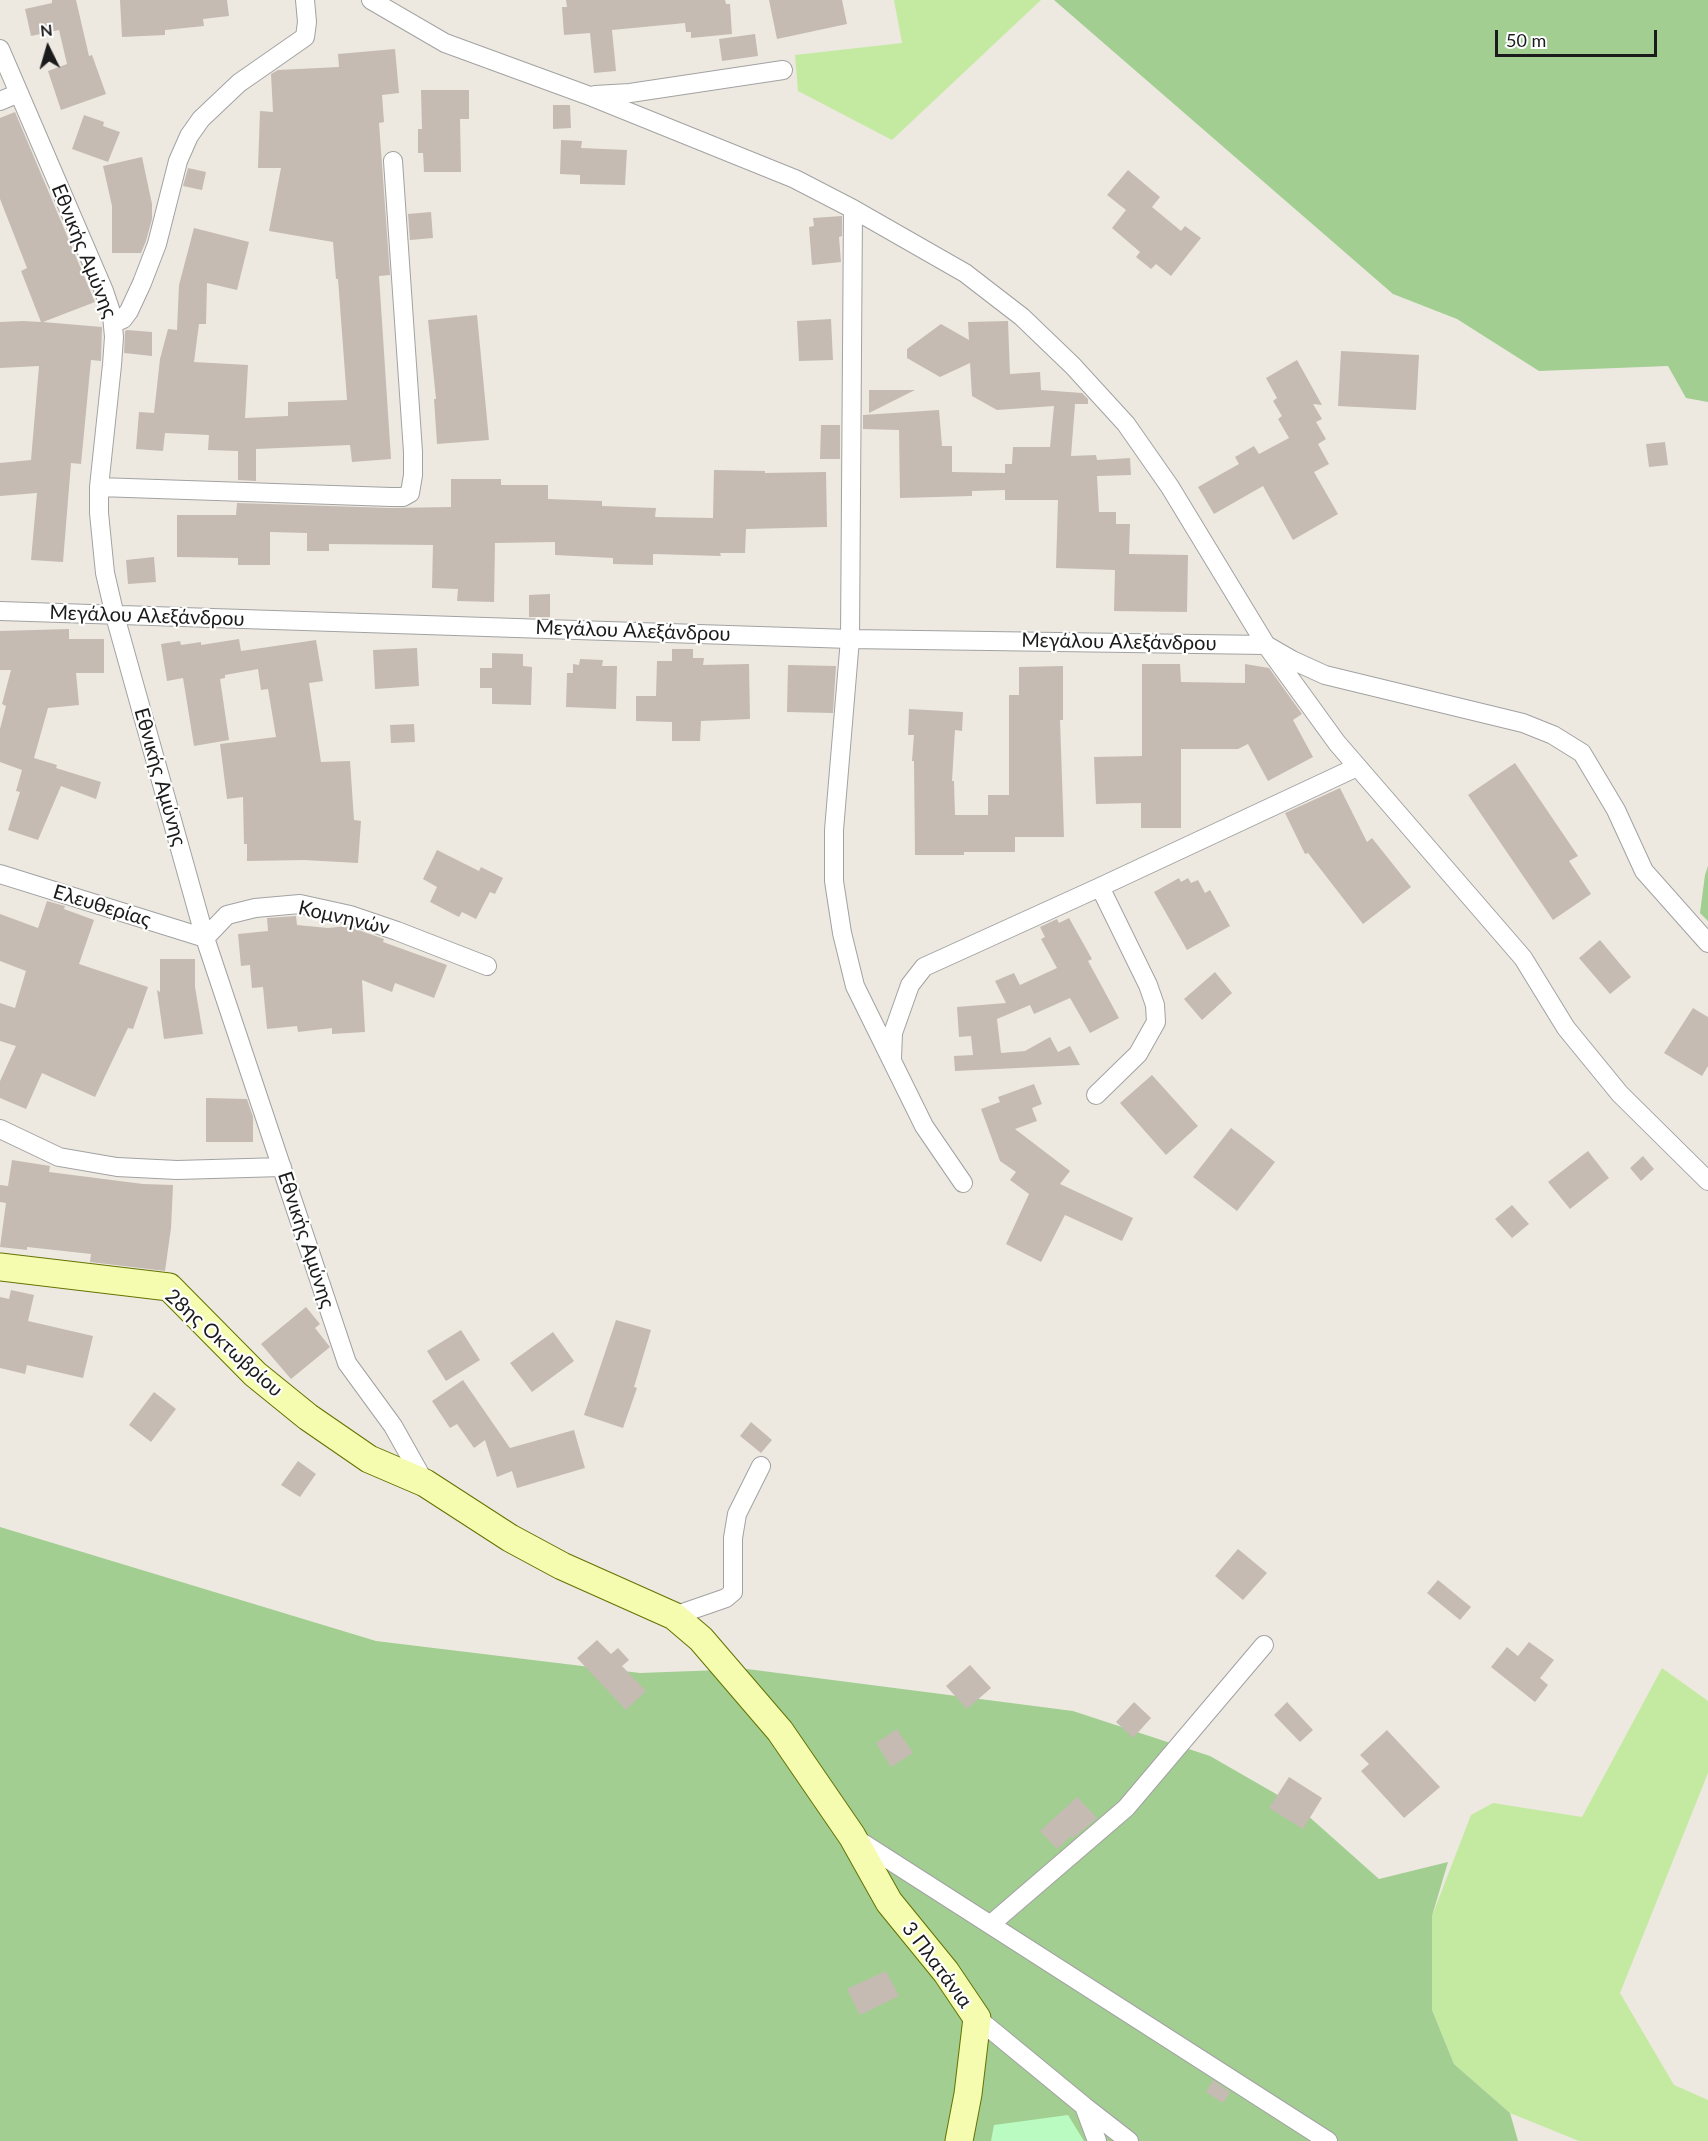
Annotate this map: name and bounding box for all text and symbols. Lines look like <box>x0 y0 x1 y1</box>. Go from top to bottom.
north arrow <box>18 18 78 78</box>
scale bar <box>1498 18 1660 56</box>
text: N <box>39 20 53 40</box>
text: 50 m <box>1506 29 1546 51</box>
street label: Εθνικής Αμύνης <box>46 181 122 321</box>
street label: Μεγάλου Αλεξάνδρου <box>49 601 245 631</box>
street label: Μεγάλου Αλεξάνδρου <box>535 616 731 646</box>
street label: Μεγάλου Αλεξάνδρου <box>1021 628 1217 656</box>
street label: Εθνικής Αμύνης <box>129 705 191 849</box>
street label: Ελευθερίας <box>50 880 154 932</box>
street label: Κομνηνών <box>296 896 392 940</box>
street label: Εθνικής Αμύνης <box>273 1169 339 1311</box>
street label: 28ης Οκτωβρίου <box>160 1284 288 1402</box>
street label: 3 Πλατάνια <box>897 1917 977 2013</box>

